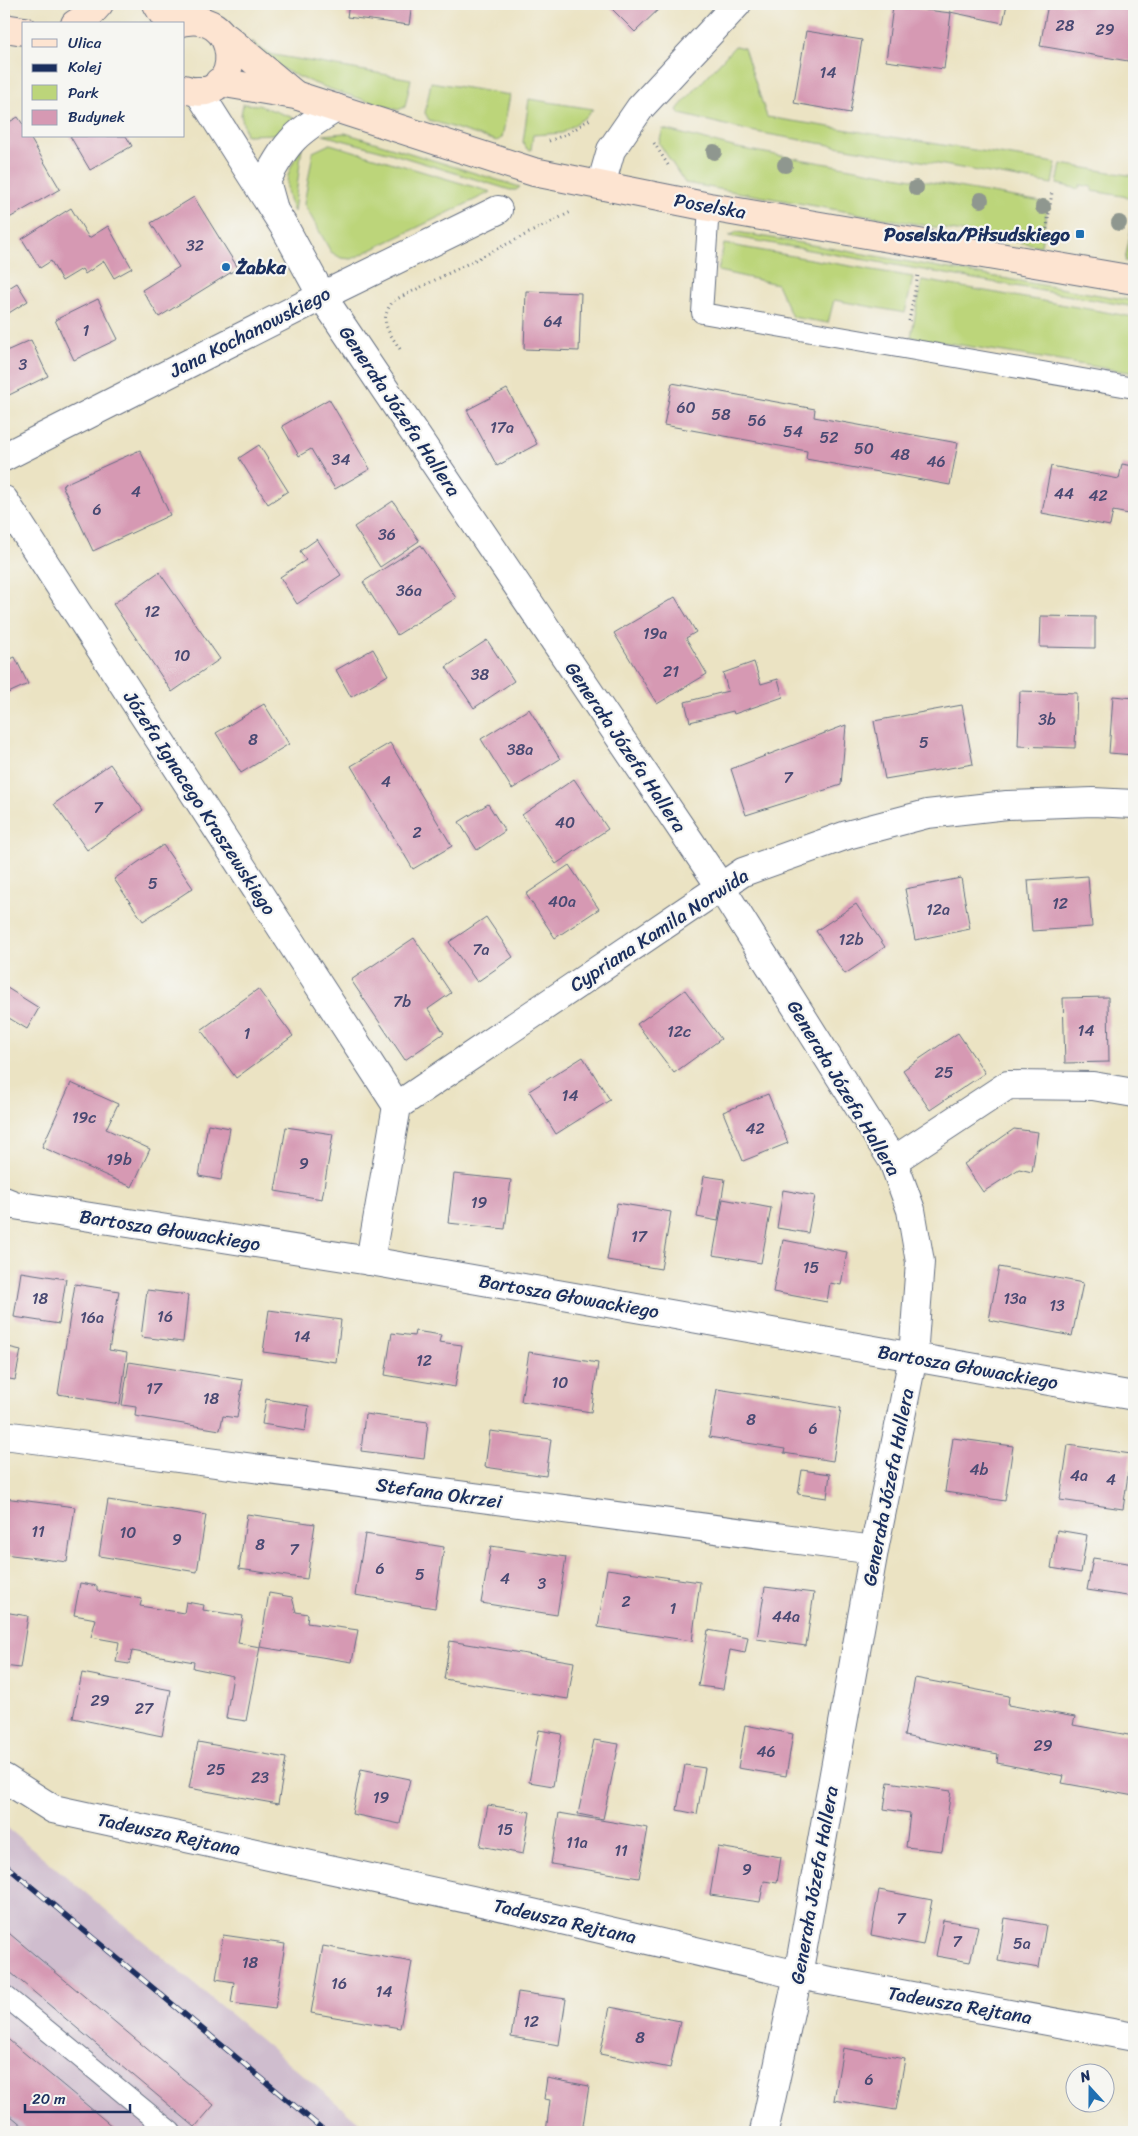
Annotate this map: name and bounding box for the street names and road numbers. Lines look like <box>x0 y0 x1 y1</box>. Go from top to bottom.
street label: Poselska <box>671 183 749 229</box>
street label: Jana Kochanowskiego <box>163 277 337 387</box>
street label: Generała Józefa Hallera <box>330 319 470 504</box>
street label: Generała Józefa Hallera <box>556 655 696 840</box>
street label: Józefa Ignacego Kraszewskiego <box>114 683 285 922</box>
street label: Cypriana Kamila Norwida <box>563 859 756 1001</box>
street label: Generała Józefa Hallera <box>778 994 910 1183</box>
street label: Bartosza Głowackiego <box>77 1199 263 1261</box>
street label: Bartosza Głowackiego <box>476 1264 662 1328</box>
street label: Bartosza Głowackiego <box>875 1335 1061 1399</box>
street label: Generała Józefa Hallera <box>853 1385 923 1589</box>
street label: Stefana Okrzei <box>374 1468 505 1518</box>
street label: Generała Józefa Hallera <box>780 1783 848 1987</box>
street label: Tadeusza Rejtana <box>94 1803 244 1865</box>
street label: Tadeusza Rejtana <box>490 1889 640 1954</box>
street label: Tadeusza Rejtana <box>885 1976 1035 2034</box>

